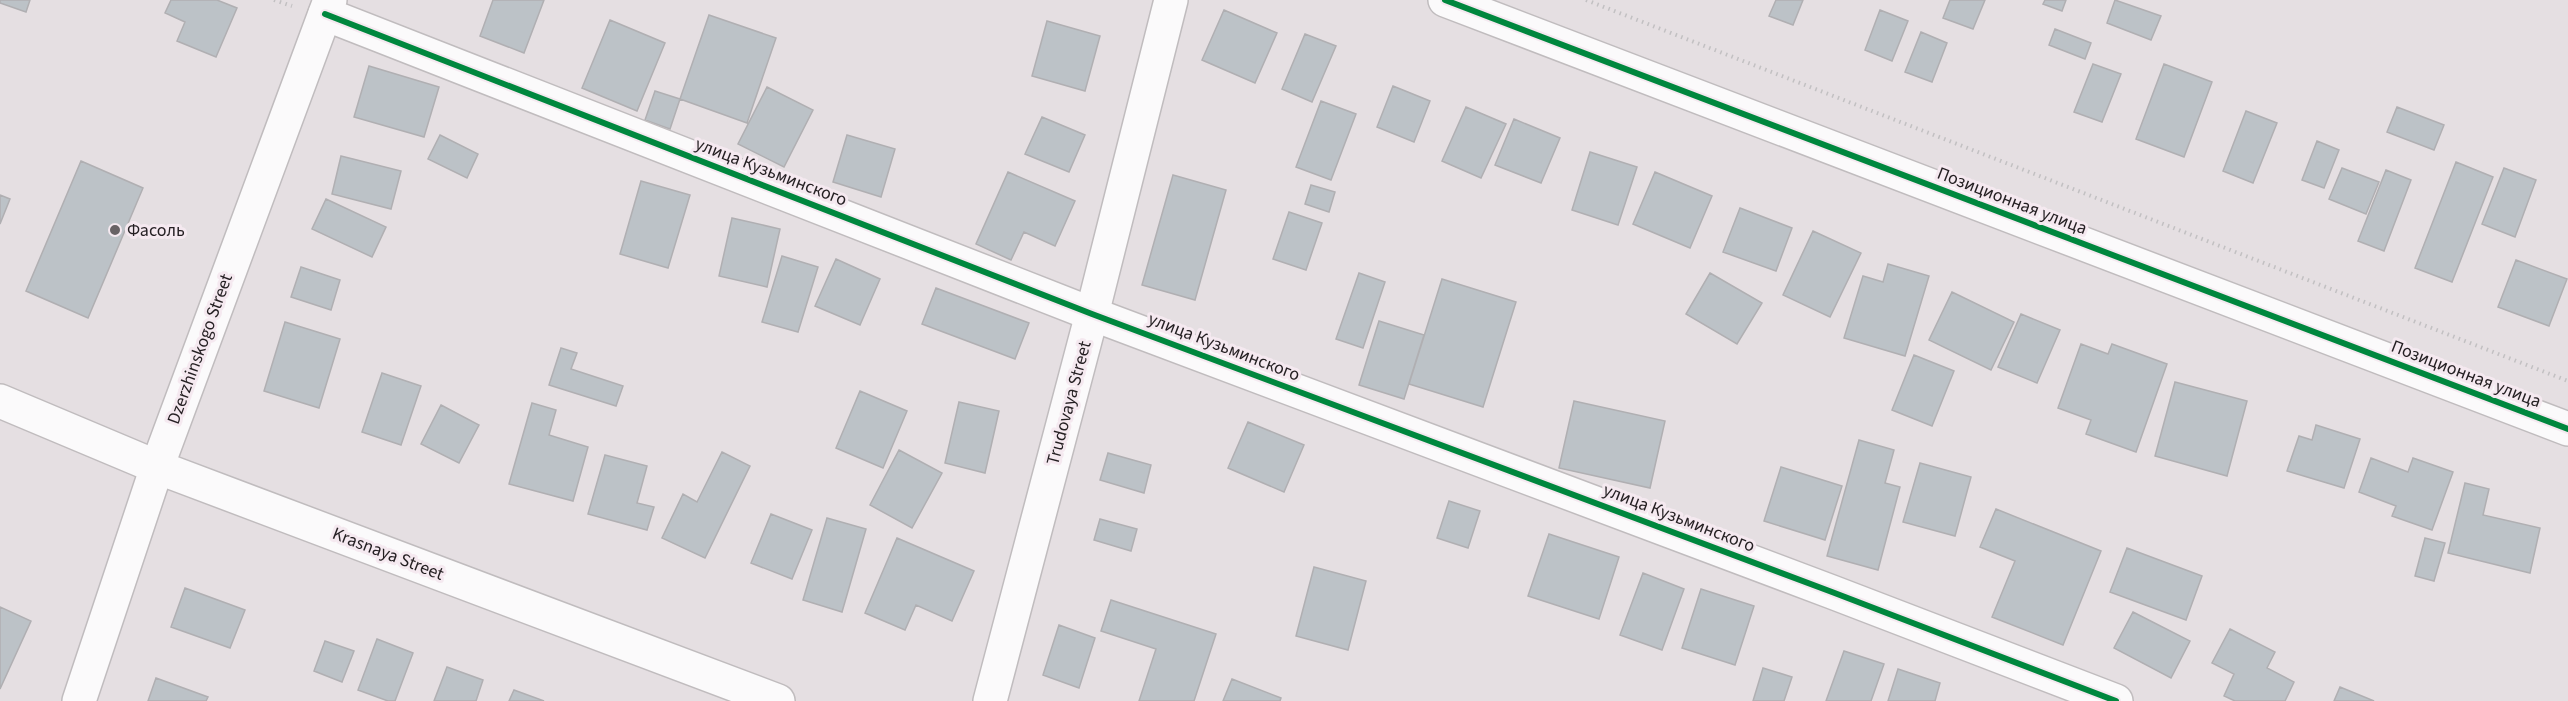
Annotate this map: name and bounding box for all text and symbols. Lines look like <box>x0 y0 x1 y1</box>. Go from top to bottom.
street label: улица Кузьминского <box>691 132 851 212</box>
street label: Позиционная улица <box>1933 161 2091 241</box>
place label: Фасоль <box>127 218 185 243</box>
marker: Фасоль <box>108 223 122 237</box>
street label: Dzerzhinskogo Street <box>161 270 239 428</box>
street label: улица Кузьминского <box>1144 307 1304 387</box>
street label: Позиционная улица <box>2387 334 2545 414</box>
street label: Trudovaya Street <box>1040 338 1098 468</box>
street label: улица Кузьминского <box>1599 478 1759 558</box>
street label: Krasnaya Street <box>329 521 447 587</box>

